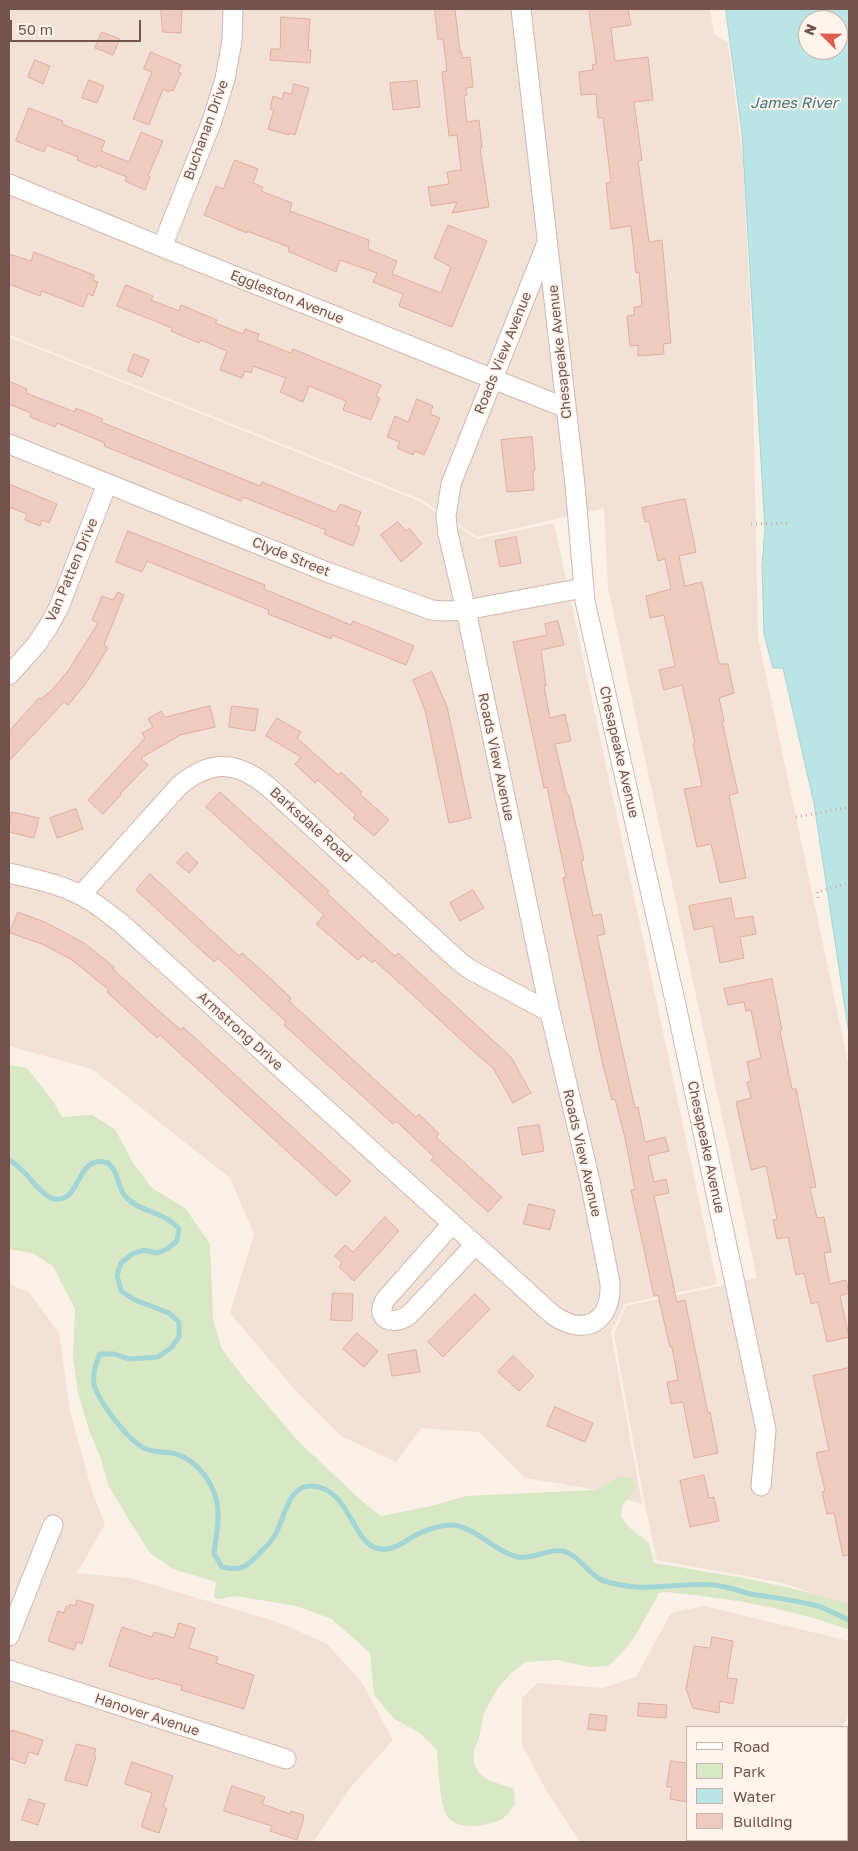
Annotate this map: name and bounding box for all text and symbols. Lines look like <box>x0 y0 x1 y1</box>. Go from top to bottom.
scale bar <box>12 10 144 42</box>
north arrow <box>798 10 848 60</box>
text: 50 m <box>18 20 53 38</box>
text: N <box>800 21 820 38</box>
street label: Buchanan Drive <box>180 78 232 182</box>
water label: James River <box>750 94 838 112</box>
street label: Eggleston Avenue <box>228 267 346 327</box>
street label: Chesapeake Avenue <box>545 284 575 420</box>
street label: Roads View Avenue <box>471 289 535 417</box>
street label: Van Patten Drive <box>43 515 101 625</box>
street label: Clyde Street <box>249 534 333 580</box>
street label: Chesapeake Avenue <box>596 684 642 820</box>
street label: Roads View Avenue <box>474 691 518 823</box>
street label: Barksdale Road <box>266 784 356 866</box>
street label: Armstrong Drive <box>194 988 286 1074</box>
street label: Chesapeake Avenue <box>684 1079 728 1215</box>
street label: Roads View Avenue <box>559 1087 605 1219</box>
street label: Hanover Avenue <box>92 1690 202 1740</box>
legend <box>686 1726 848 1841</box>
text: Road <box>733 1737 770 1755</box>
text: Park <box>733 1762 765 1780</box>
text: Water <box>733 1787 776 1805</box>
text: Building <box>733 1812 793 1830</box>

